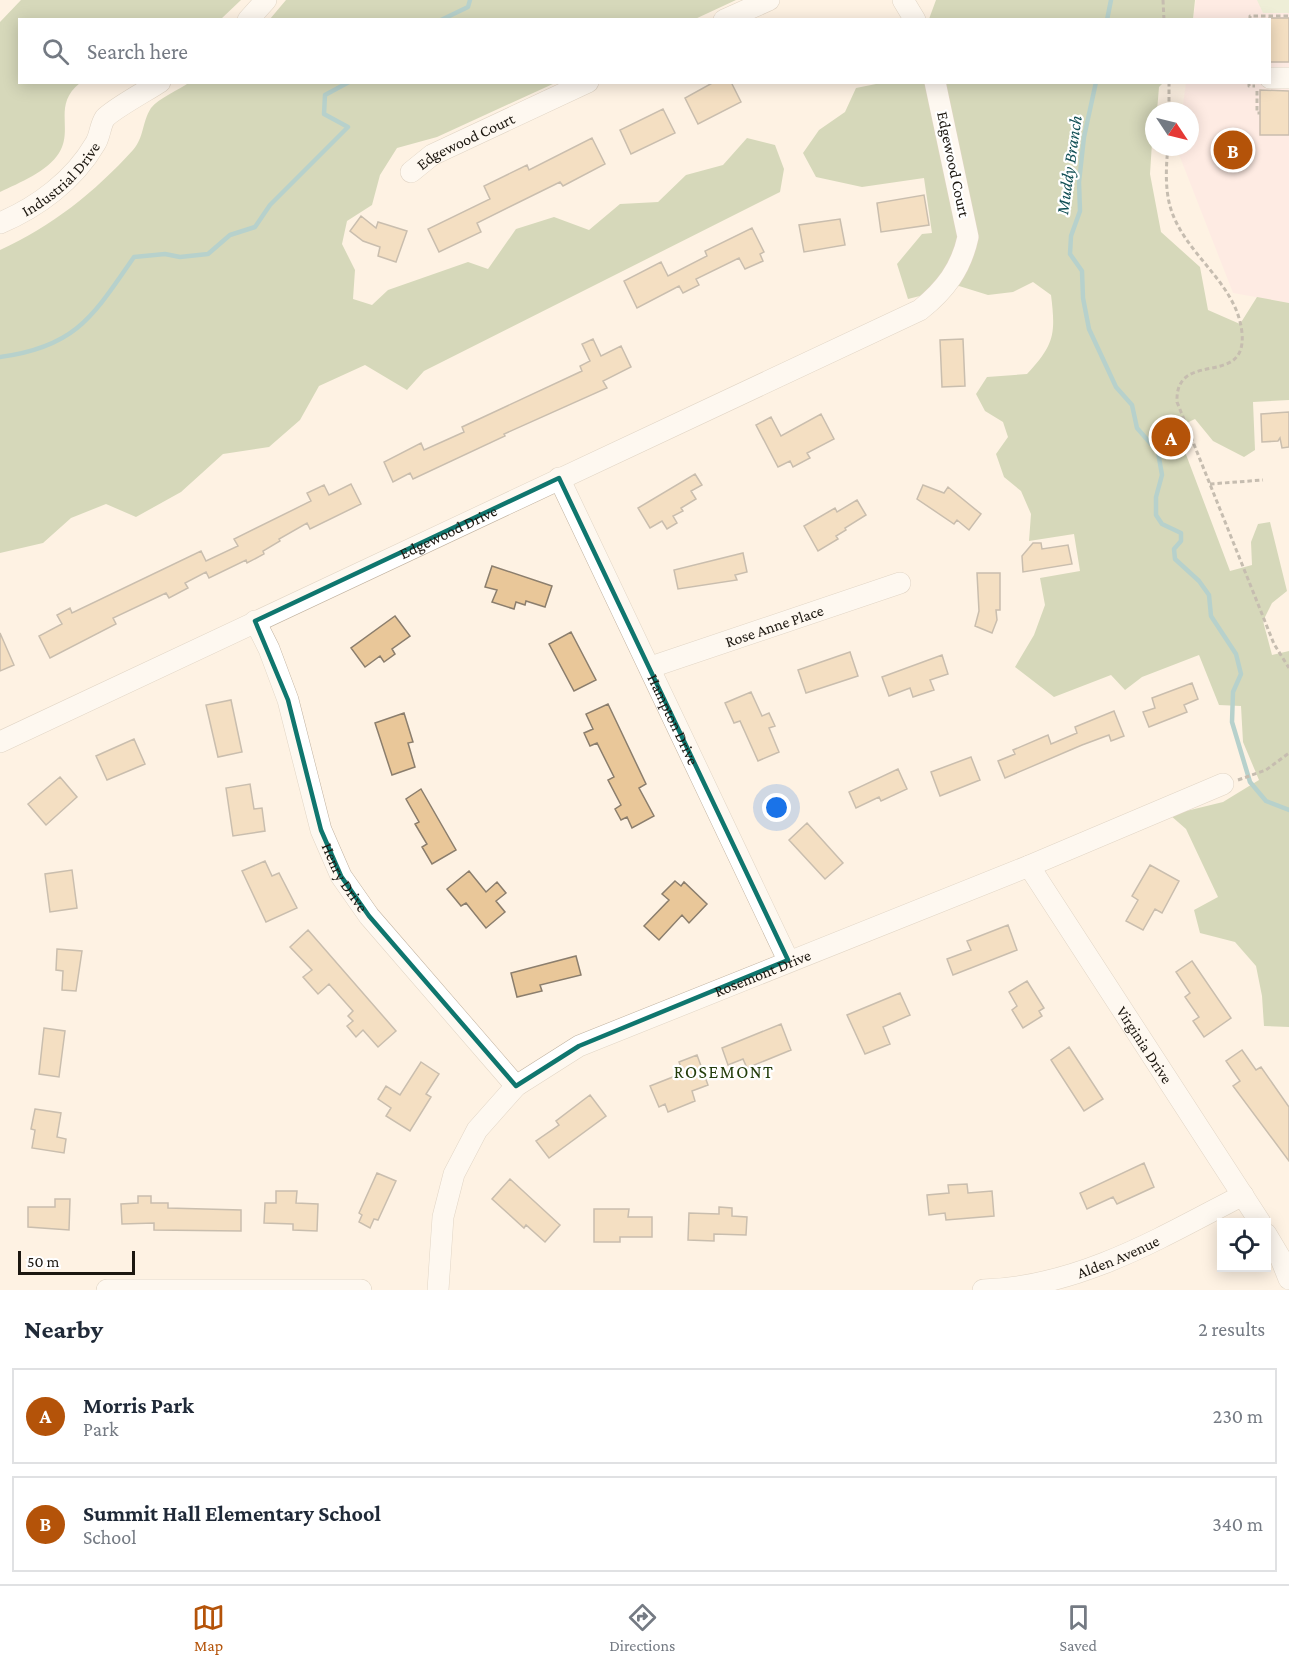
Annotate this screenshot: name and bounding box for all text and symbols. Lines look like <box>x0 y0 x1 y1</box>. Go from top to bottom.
search box <box>18 18 1271 84</box>
icon: search <box>39 35 72 68</box>
text: Search here <box>87 39 188 64</box>
north arrow <box>1145 102 1199 156</box>
street label: Edgewood Court <box>413 109 518 173</box>
street label: Edgewood Court <box>933 110 973 219</box>
water label: Muddy Branch <box>1052 114 1086 217</box>
pin: B <box>1214 128 1252 172</box>
street label: Industrial Drive <box>19 139 103 220</box>
pin: A <box>1152 414 1190 460</box>
street label: Edgewood Drive <box>397 502 500 562</box>
street label: Rose Anne Place <box>723 601 826 650</box>
street label: Hampton Drive <box>644 671 702 768</box>
your location <box>762 793 791 822</box>
street label: Henry Drive <box>319 840 371 915</box>
street label: Rosemont Drive <box>712 946 813 1000</box>
street label: Virginia Drive <box>1113 1003 1176 1087</box>
district label: ROSEMONT <box>674 1062 774 1082</box>
map controls <box>1217 1218 1271 1272</box>
button: locate <box>1217 1218 1271 1272</box>
street label: Alden Avenue <box>1075 1232 1162 1281</box>
scale bar <box>18 1248 135 1276</box>
text: 50 m <box>27 1253 59 1270</box>
text: Nearby <box>24 1315 103 1344</box>
text: 2 results <box>1198 1318 1265 1340</box>
text: Morris Park <box>83 1393 194 1418</box>
text: A <box>40 1405 51 1427</box>
text: 230 m <box>1213 1405 1263 1427</box>
text: Park <box>83 1418 119 1440</box>
text: Summit Hall Elementary School <box>83 1501 381 1526</box>
text: B <box>40 1513 51 1535</box>
text: 340 m <box>1212 1513 1263 1535</box>
text: School <box>83 1526 136 1548</box>
tab: Map <box>192 1601 225 1654</box>
tab: Directions <box>609 1601 675 1654</box>
tab: Saved <box>1059 1601 1097 1654</box>

